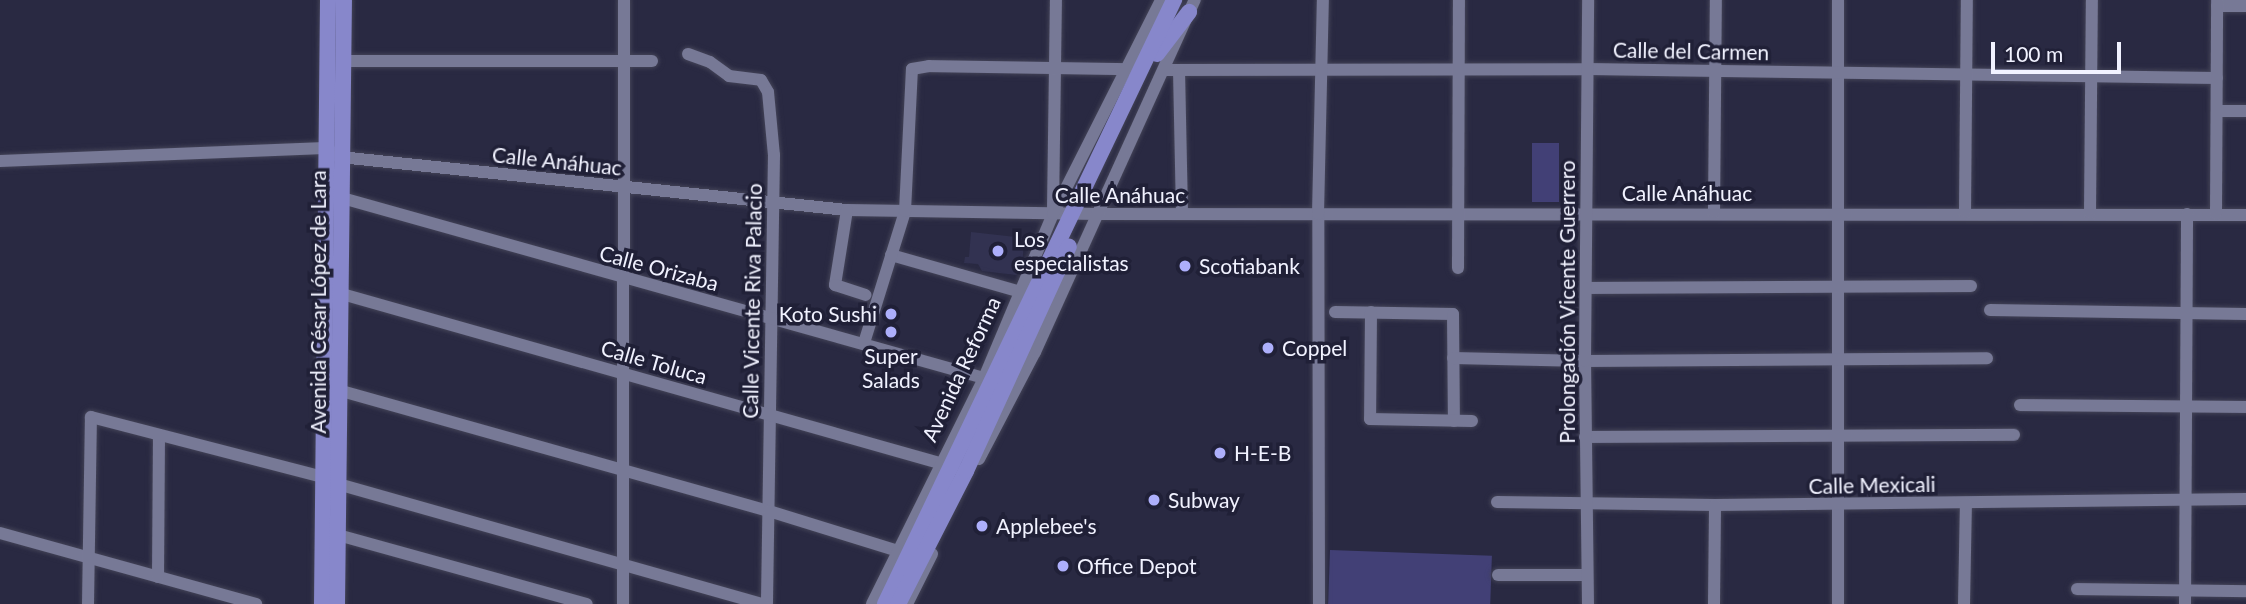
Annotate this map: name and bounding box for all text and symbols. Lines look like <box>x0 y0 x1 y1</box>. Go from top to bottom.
scale bar <box>1994 28 2124 72</box>
street label: Calle del Carmen <box>1613 37 1769 65</box>
text: 100 m <box>2004 41 2063 66</box>
street label: Calle Anáhuac <box>491 142 623 180</box>
street label: Prolongación Vicente Guerrero <box>1554 160 1580 444</box>
street label: Avenida César López de Lara <box>305 170 331 434</box>
street label: Calle Anáhuac <box>1621 180 1753 206</box>
street label: Calle Anáhuac <box>1054 182 1186 208</box>
street label: Calle Vicente Riva Palacio <box>737 183 767 419</box>
place label: Los especialistas <box>1014 226 1129 276</box>
street label: Calle Orizaba <box>597 240 721 296</box>
marker: Los especialistas <box>988 241 1008 261</box>
place label: Scotiabank <box>1199 253 1300 279</box>
marker: Scotiabank <box>1177 258 1193 274</box>
street label: Avenida Reforma <box>916 292 1006 446</box>
place label: Koto Sushi <box>779 301 877 327</box>
marker: Koto Sushi <box>883 306 899 322</box>
marker: Super Salads <box>883 324 899 340</box>
street label: Calle Toluca <box>598 335 710 389</box>
place label: Coppel <box>1282 335 1347 361</box>
marker: Coppel <box>1260 340 1276 356</box>
place label: Super Salads <box>862 343 920 393</box>
place label: H-E-B <box>1234 440 1291 466</box>
marker: H-E-B <box>1212 445 1228 461</box>
street label: Calle Mexicali <box>1808 471 1936 499</box>
place label: Subway <box>1168 487 1240 513</box>
marker: Subway <box>1146 492 1162 508</box>
place label: Applebee's <box>996 513 1097 539</box>
marker: Applebee's <box>974 518 990 534</box>
place label: Office Depot <box>1077 553 1197 579</box>
marker: Office Depot <box>1055 558 1071 574</box>

